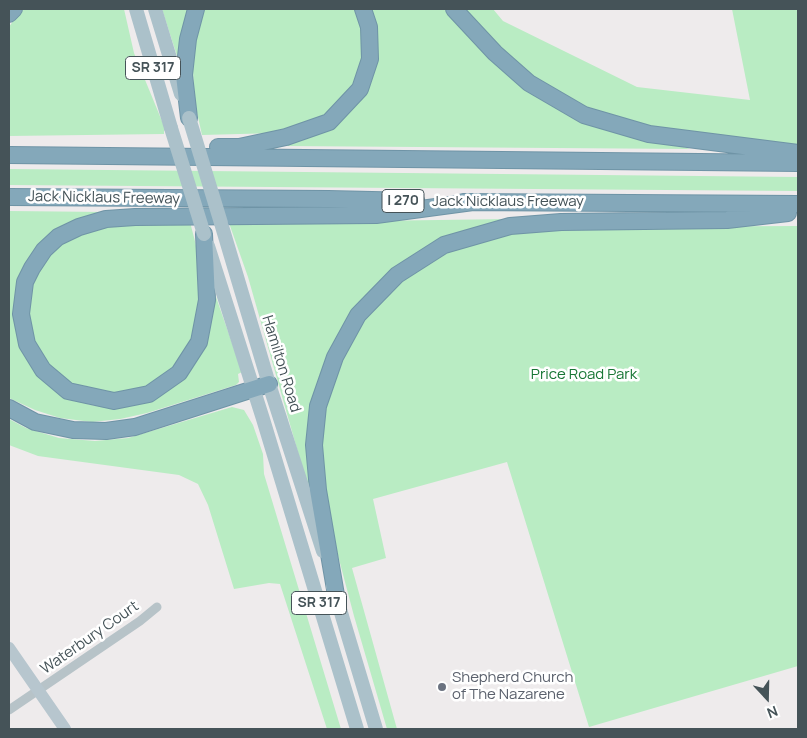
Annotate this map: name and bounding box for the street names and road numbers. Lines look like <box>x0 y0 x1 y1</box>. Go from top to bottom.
road number: SR 317 <box>126 56 180 80</box>
street label: Jack Nicklaus Freeway <box>28 188 180 208</box>
road number: I 270 <box>382 190 424 212</box>
street label: Jack Nicklaus Freeway <box>432 193 584 211</box>
street label: Hamilton Road <box>258 313 304 415</box>
road number: SR 317 <box>292 592 346 614</box>
street label: Waterbury Court <box>38 598 142 678</box>

